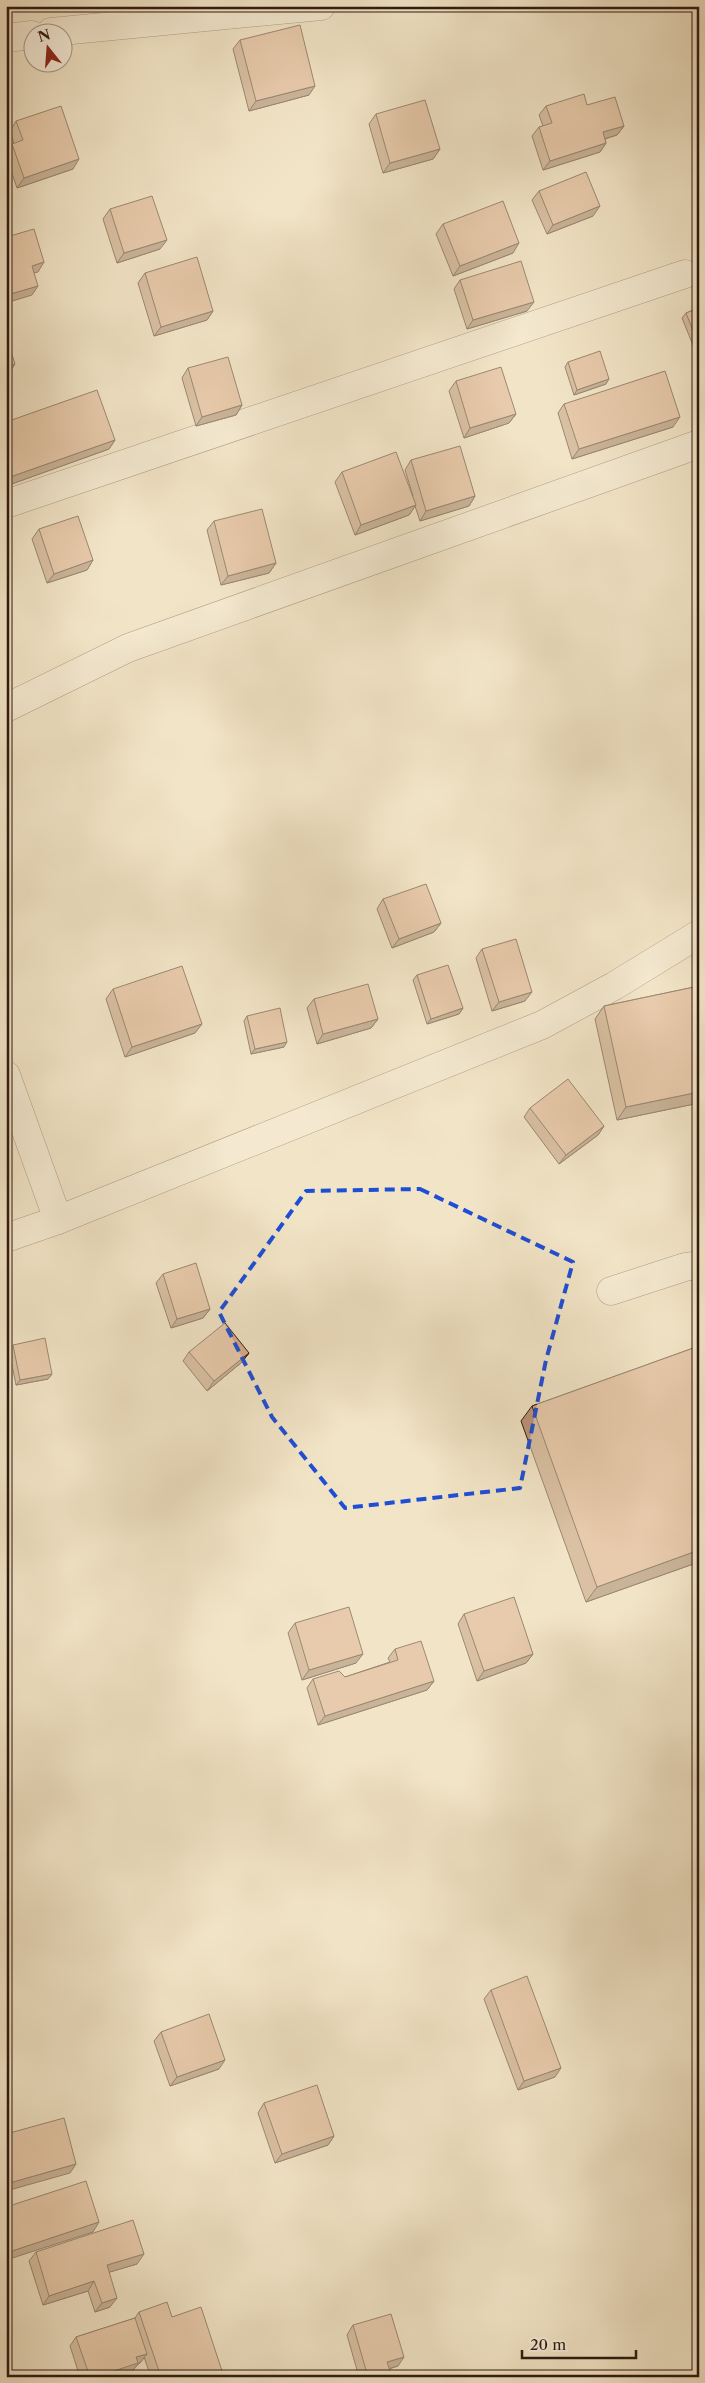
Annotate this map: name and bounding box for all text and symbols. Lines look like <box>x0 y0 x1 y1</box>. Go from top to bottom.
north arrow <box>22 22 72 72</box>
text: N <box>36 25 53 46</box>
scale bar <box>522 2328 636 2360</box>
text: 20 m <box>530 2335 566 2354</box>

